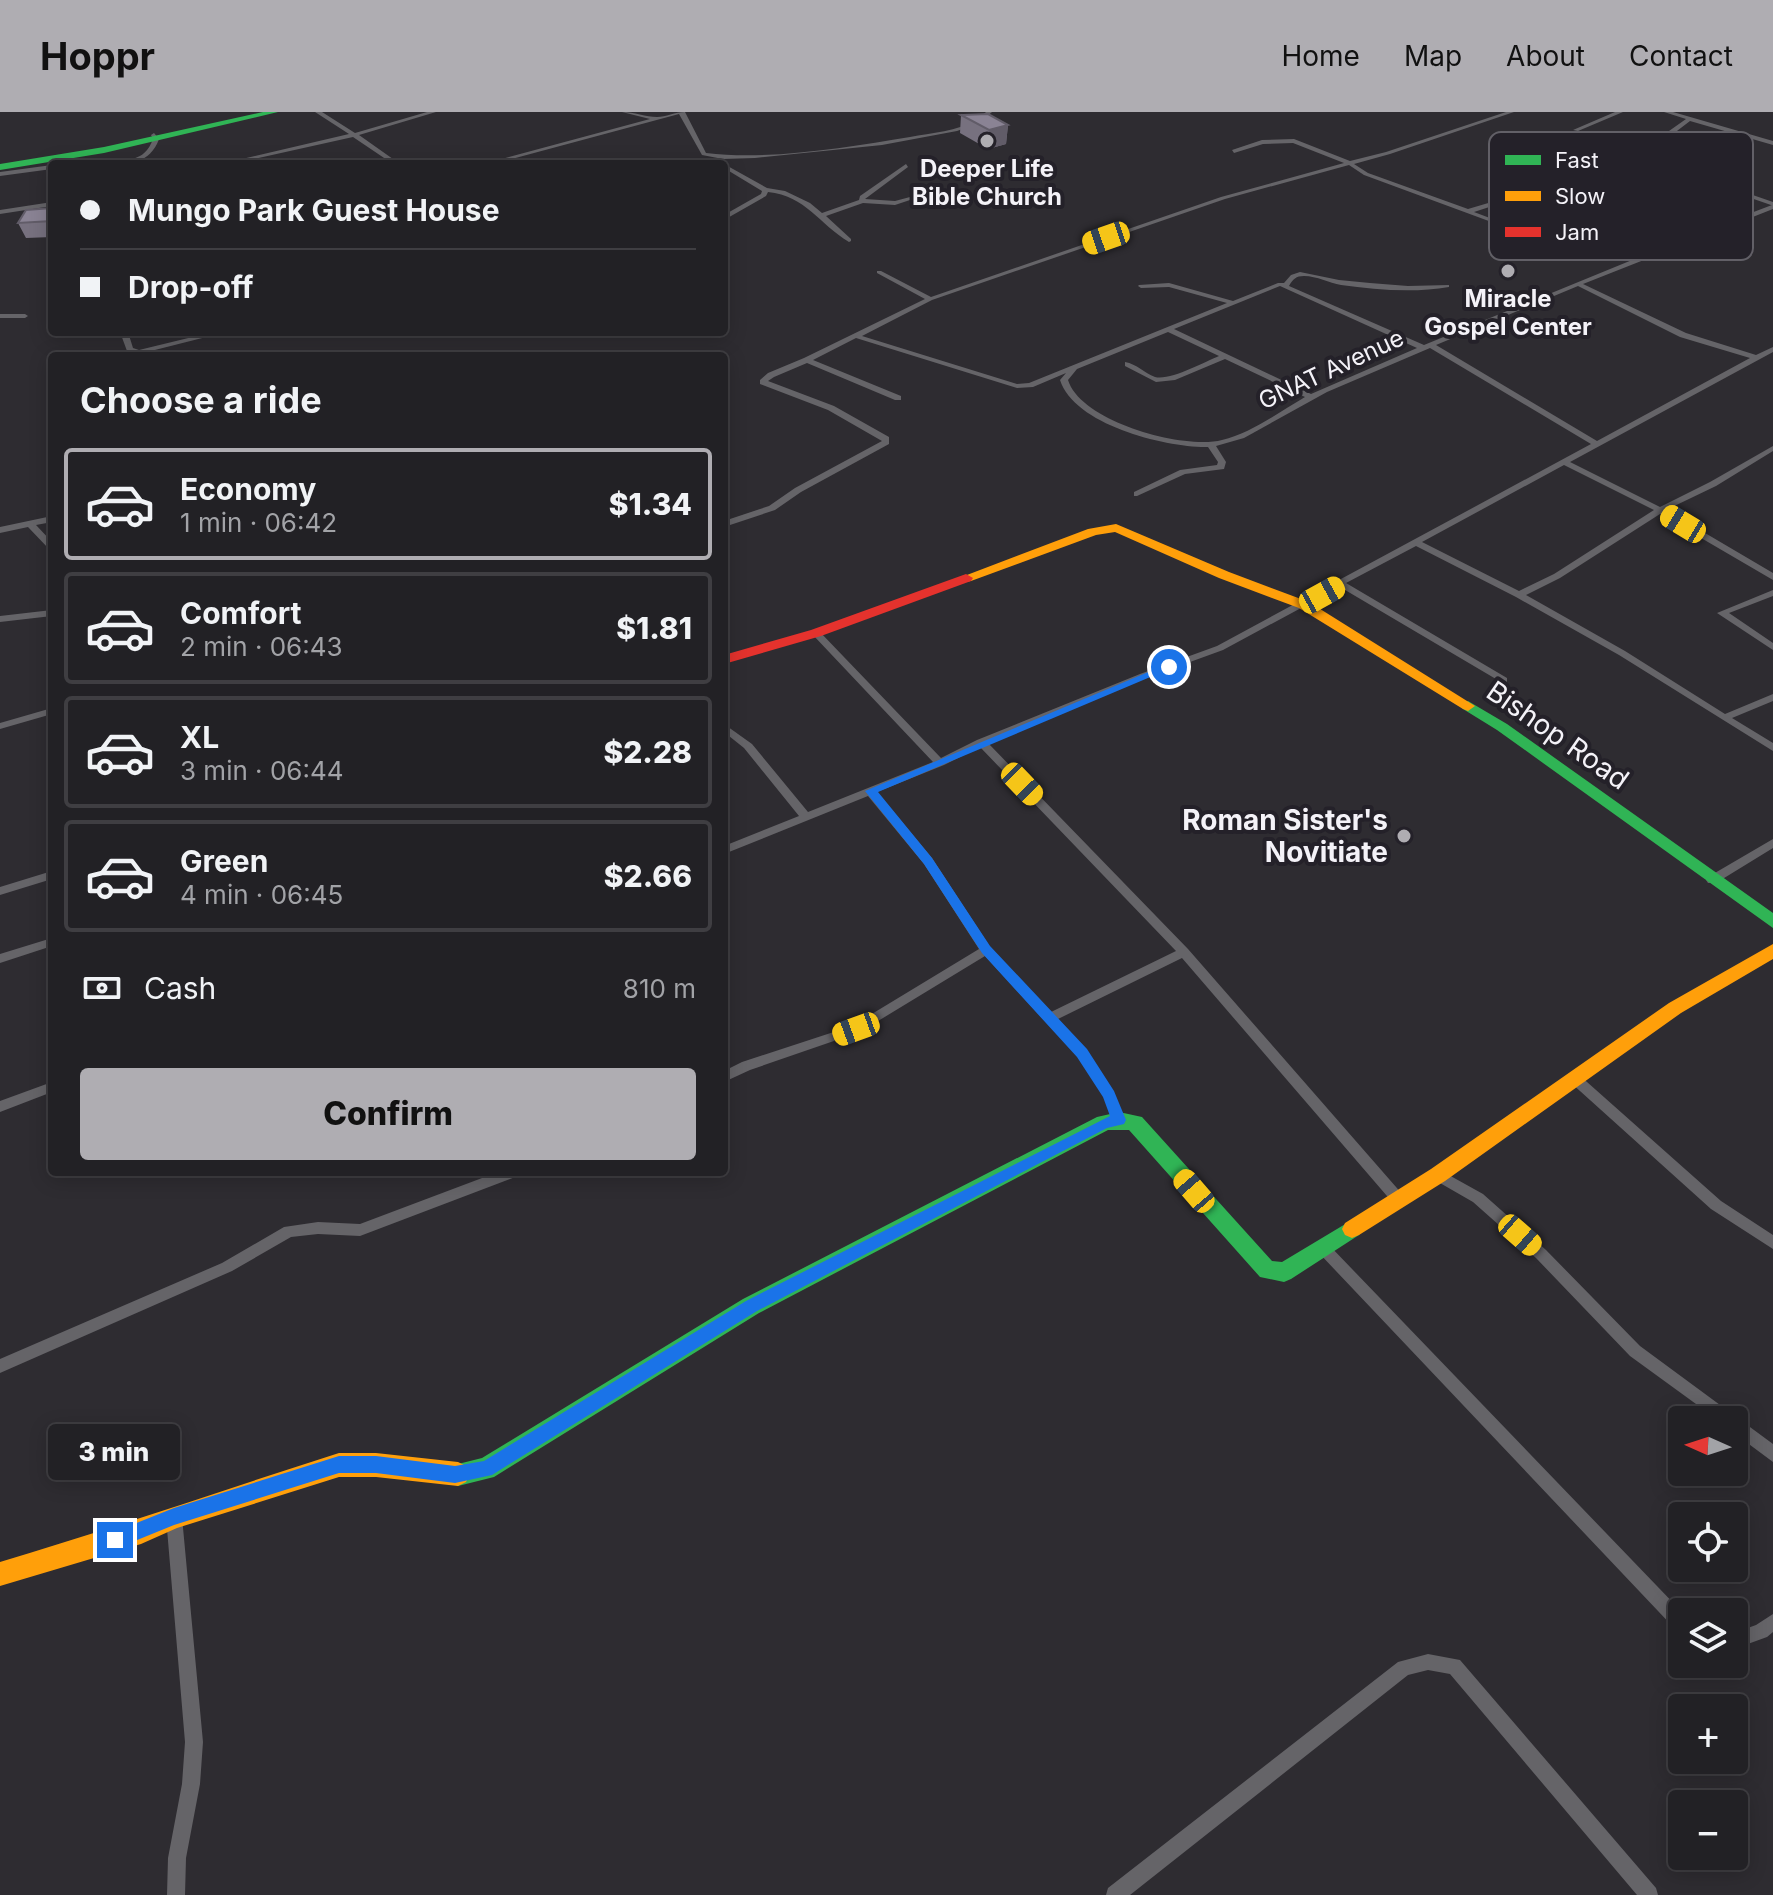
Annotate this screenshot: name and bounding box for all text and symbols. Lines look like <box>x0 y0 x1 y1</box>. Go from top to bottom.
text: Hoppr <box>40 33 155 79</box>
text: Home <box>1281 39 1360 73</box>
text: Map <box>1404 39 1462 73</box>
text: About <box>1506 39 1585 73</box>
text: Contact <box>1629 39 1733 73</box>
marker: Deeper Life Bible Church <box>978 132 996 150</box>
legend <box>1489 132 1753 260</box>
text: Fast <box>1555 147 1599 173</box>
place label: Deeper Life Bible Church <box>912 154 1062 211</box>
text: Slow <box>1555 183 1605 209</box>
text: Mungo Park Guest House <box>128 192 500 228</box>
car <box>1079 219 1133 257</box>
text: Jam <box>1555 219 1599 245</box>
marker: Miracle Gospel Center <box>1499 262 1517 280</box>
text: Drop-off <box>128 269 254 305</box>
place label: Miracle Gospel Center <box>1424 284 1592 341</box>
street label: GNAT Avenue <box>1254 323 1408 415</box>
text: Choose a ride <box>80 378 322 422</box>
icon: car <box>84 468 156 540</box>
text: Economy <box>180 471 316 507</box>
text: $1.34 <box>609 486 692 522</box>
car <box>1656 501 1710 547</box>
text: 1 min · 06:42 <box>180 507 337 538</box>
car <box>1295 573 1349 617</box>
icon: car <box>84 592 156 664</box>
text: Comfort <box>180 595 301 631</box>
text: $1.81 <box>616 610 692 646</box>
text: 2 min · 06:43 <box>180 631 343 662</box>
route start <box>1151 649 1187 685</box>
street label: Bishop Road <box>1480 674 1636 796</box>
icon: car <box>84 716 156 788</box>
text: XL <box>180 719 219 755</box>
text: $2.28 <box>603 734 692 770</box>
text: 3 min · 06:44 <box>180 755 344 786</box>
car <box>997 758 1047 810</box>
place label: Roman Sister's Novitiate <box>1182 803 1388 869</box>
marker: Roman Sister's Novitiate <box>1395 827 1413 845</box>
icon: car <box>84 840 156 912</box>
text: Green <box>180 843 268 879</box>
text: $2.66 <box>604 858 692 894</box>
text: 4 min · 06:45 <box>180 879 343 910</box>
icon: cash <box>80 966 124 1010</box>
text: Cash <box>144 970 216 1006</box>
text: 810 m <box>623 973 696 1004</box>
car <box>829 1010 883 1048</box>
button: Confirm <box>80 1068 696 1160</box>
car <box>1169 1165 1219 1217</box>
car <box>1494 1210 1546 1260</box>
north arrow <box>1668 1406 1748 1486</box>
map controls <box>1668 1406 1748 1870</box>
callout: 3 min <box>49 1424 181 1480</box>
text: 3 min <box>79 1436 149 1467</box>
button: locate <box>1668 1502 1748 1582</box>
route end <box>97 1522 133 1558</box>
button: layers <box>1668 1598 1748 1678</box>
button: + <box>1668 1694 1748 1774</box>
button: − <box>1668 1790 1748 1870</box>

